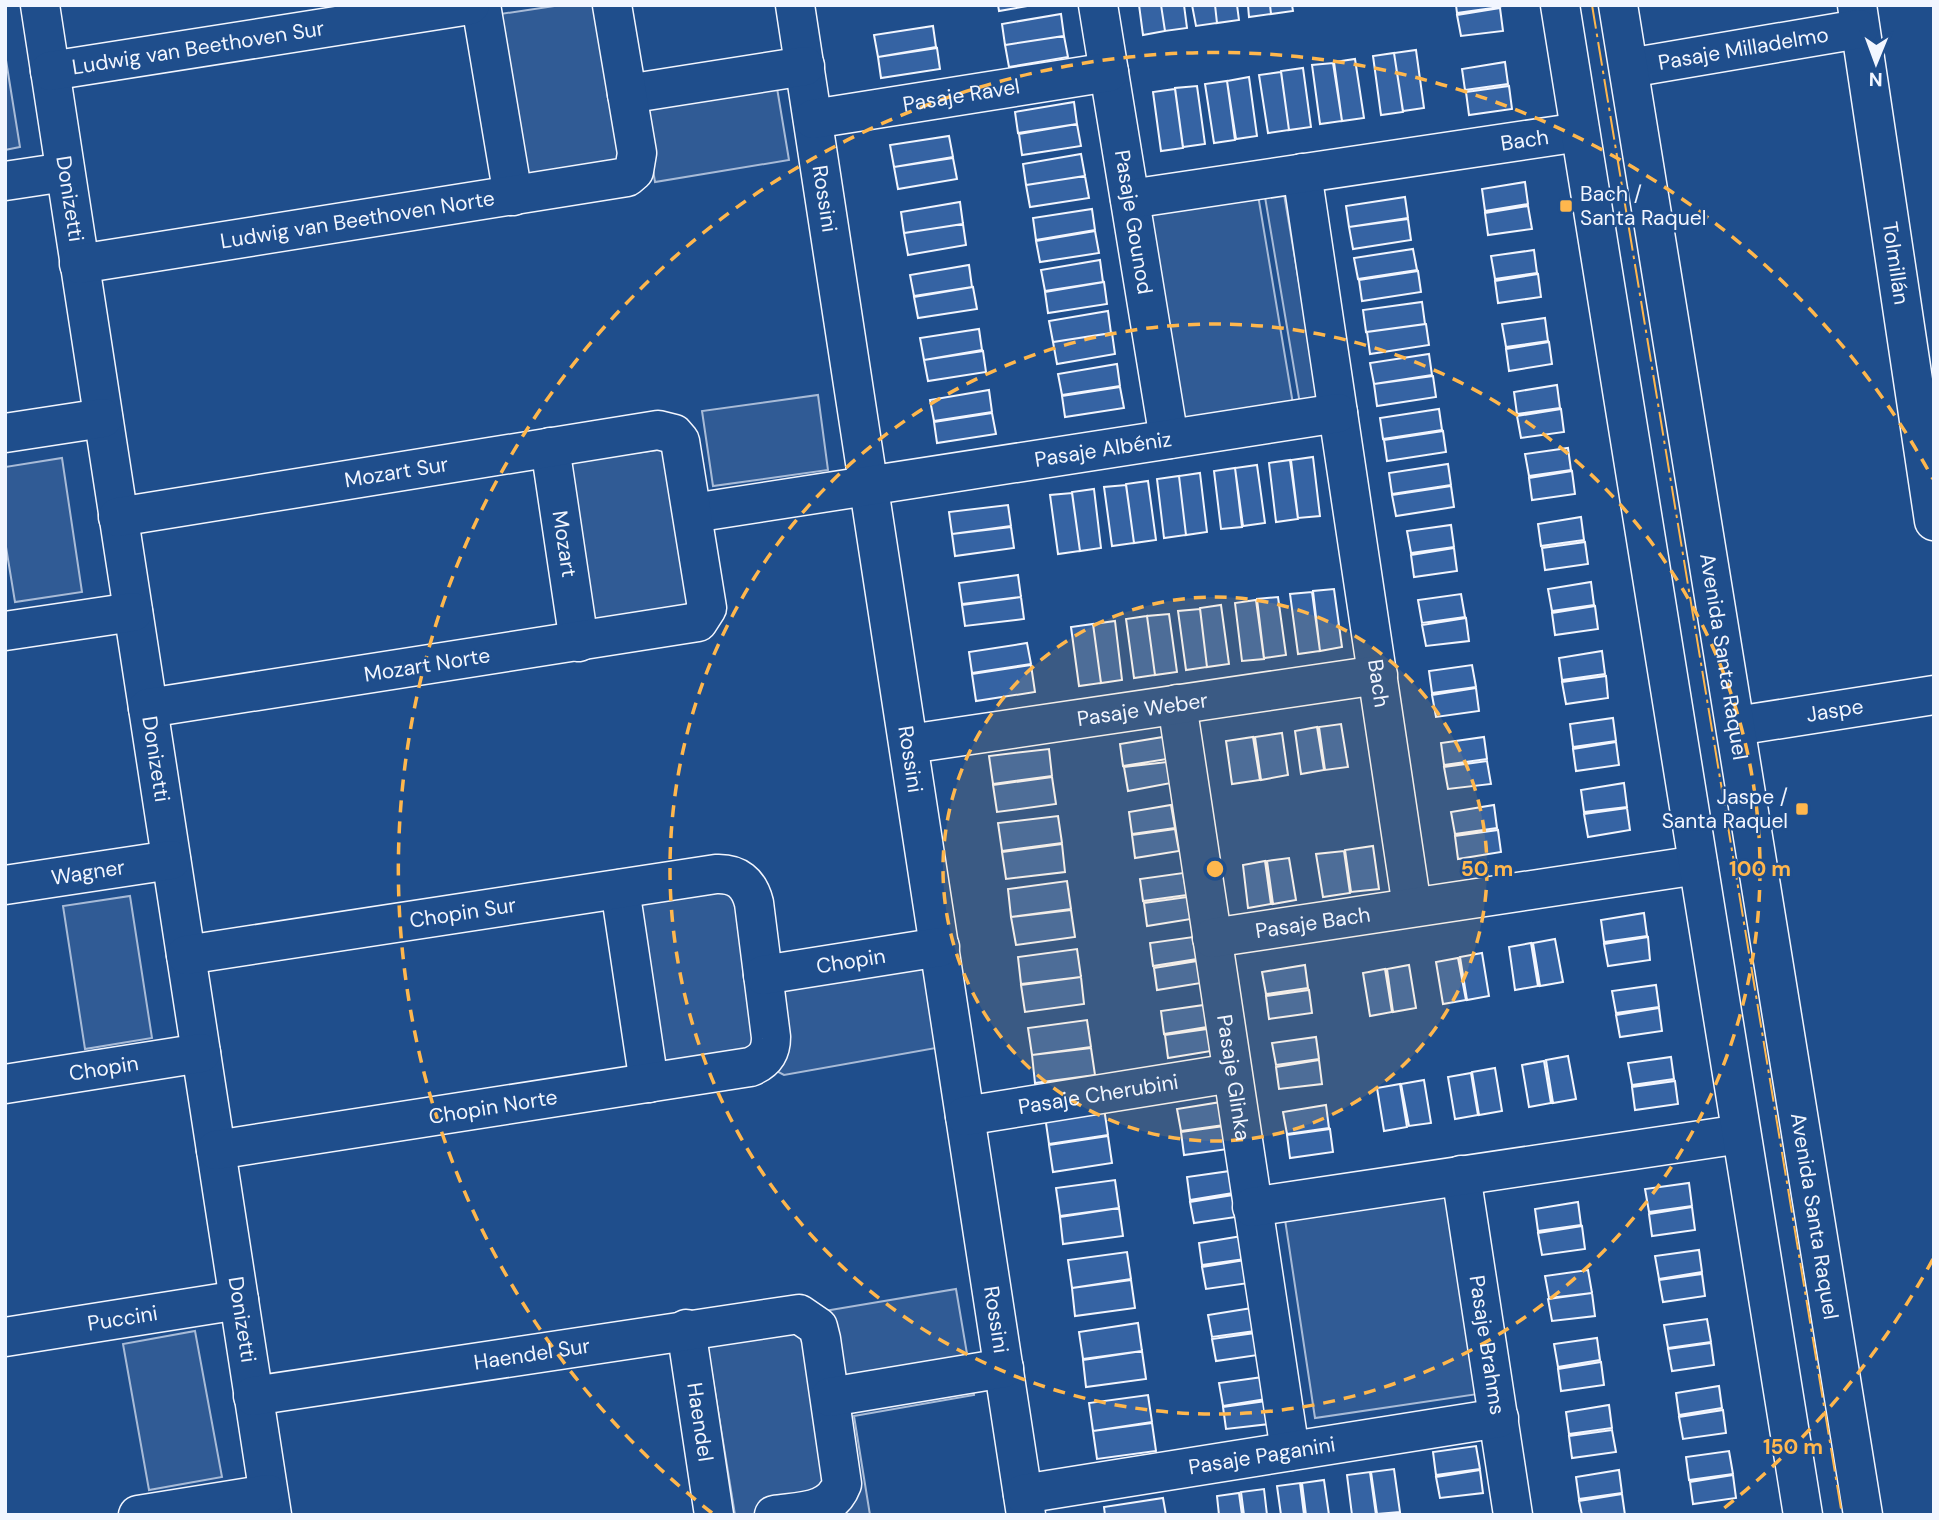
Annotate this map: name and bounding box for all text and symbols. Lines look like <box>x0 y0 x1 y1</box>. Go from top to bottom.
street label: Ludwig van Beethoven Sur <box>70 14 326 81</box>
street label: Pasaje Milladelmo <box>1656 20 1831 77</box>
north arrow <box>1841 28 1911 98</box>
text: N <box>1869 67 1883 92</box>
street label: Pasaje Ravel <box>901 72 1022 119</box>
street label: Bach <box>1499 123 1551 158</box>
street label: Pasaje Gounod <box>1108 148 1159 296</box>
street label: Donizetti <box>49 154 90 244</box>
street label: Rossini <box>806 163 844 234</box>
place label: Bach / Santa Raquel <box>1580 180 1706 232</box>
street label: Ludwig van Beethoven Norte <box>218 184 497 255</box>
marker: Bach / Santa Raquel <box>1558 198 1574 214</box>
street label: Tolmillán <box>1875 220 1916 307</box>
street label: Pasaje Albéniz <box>1033 425 1174 474</box>
street label: Mozart Sur <box>342 450 451 494</box>
street label: Mozart <box>546 509 583 579</box>
street label: Avenida Santa Raquel <box>1693 551 1754 762</box>
street label: Mozart Norte <box>362 641 492 689</box>
street label: Bach <box>1361 657 1396 709</box>
street label: Pasaje Weber <box>1075 686 1210 733</box>
street label: Jaspe <box>1804 692 1865 729</box>
street label: Donizetti <box>135 714 176 804</box>
street label: Rossini <box>891 724 929 795</box>
place label: Jaspe / Santa Raquel <box>1662 783 1788 835</box>
marker: Jaspe / Santa Raquel <box>1794 801 1810 817</box>
street label: Wagner <box>49 853 127 892</box>
text: 50 m <box>1461 855 1513 883</box>
text: 100 m <box>1729 855 1791 883</box>
centre of rings <box>1203 857 1227 881</box>
street label: Chopin Sur <box>408 891 518 935</box>
street label: Pasaje Bach <box>1253 900 1372 945</box>
street label: Chopin <box>814 942 888 980</box>
street label: Pasaje Glinka <box>1210 1013 1257 1143</box>
street label: Chopin <box>67 1049 140 1088</box>
street label: Pasaje Cherubini <box>1016 1068 1180 1121</box>
street label: Chopin Norte <box>427 1083 559 1131</box>
street label: Avenida Santa Raquel <box>1784 1111 1845 1322</box>
street label: Pasaje Brahms <box>1463 1273 1512 1417</box>
street label: Donizetti <box>222 1275 262 1365</box>
street label: Rossini <box>977 1284 1015 1355</box>
street label: Puccini <box>86 1299 160 1338</box>
street label: Haendel Sur <box>472 1332 592 1377</box>
street label: Haendel <box>680 1381 720 1463</box>
street label: Pasaje Paganini <box>1187 1430 1337 1481</box>
text: 150 m <box>1763 1433 1823 1461</box>

